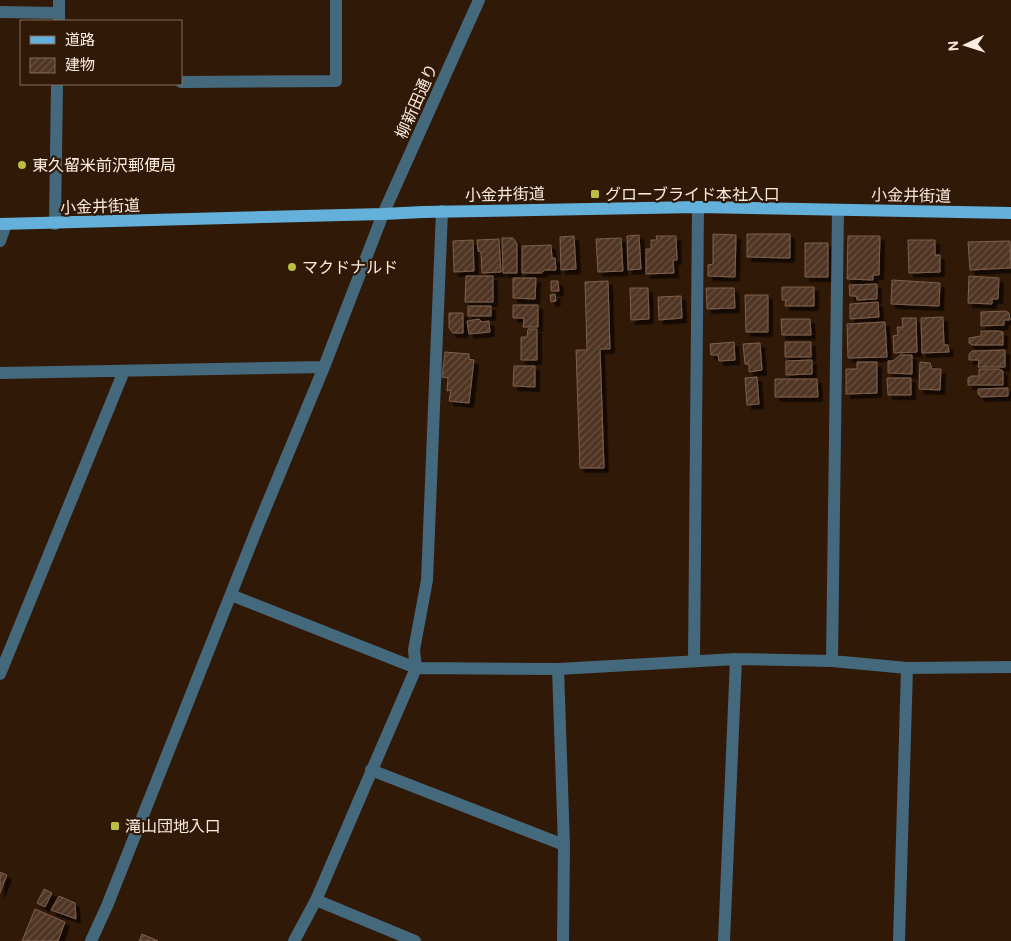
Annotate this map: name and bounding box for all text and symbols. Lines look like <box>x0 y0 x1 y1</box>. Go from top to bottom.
legend <box>20 20 182 85</box>
north arrow <box>941 20 991 70</box>
text: 道路 <box>65 30 95 50</box>
text: N <box>944 40 962 52</box>
text: 建物 <box>65 55 95 75</box>
street label: 柳新田通り <box>391 60 442 142</box>
place label: 東久留米前沢郵便局 <box>32 155 176 176</box>
marker: 東久留米前沢郵便局 <box>16 159 28 171</box>
street label: 小金井街道 <box>465 183 545 206</box>
place label: グローブライド本社入口 <box>605 184 780 205</box>
street label: 小金井街道 <box>871 184 951 207</box>
marker: グローブライド本社入口 <box>589 188 601 200</box>
street label: 小金井街道 <box>60 195 140 218</box>
place label: マクドナルド <box>302 257 398 278</box>
marker: マクドナルド <box>286 261 298 273</box>
place label: 滝山団地入口 <box>125 816 221 837</box>
marker: 滝山団地入口 <box>109 820 121 832</box>

